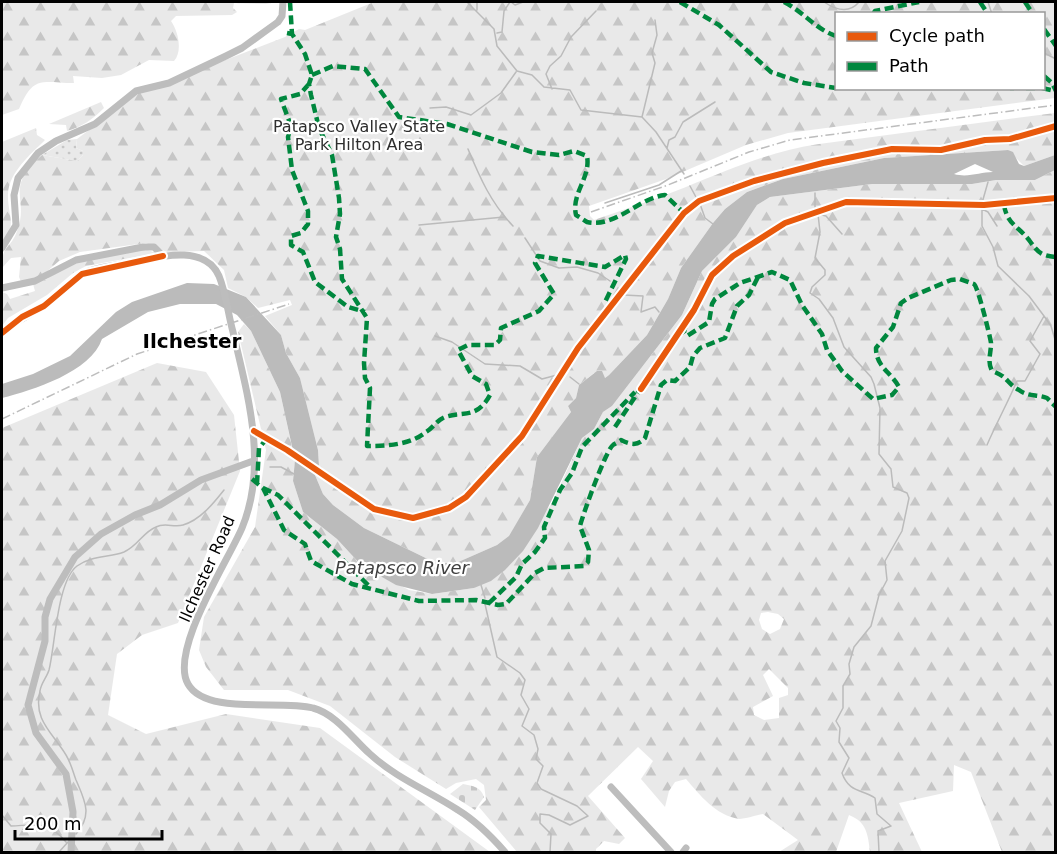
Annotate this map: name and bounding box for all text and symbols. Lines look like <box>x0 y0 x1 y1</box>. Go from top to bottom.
legend <box>835 12 1045 90</box>
text: Cycle path <box>889 25 985 46</box>
text: Path <box>889 55 929 76</box>
park label: Patapsco Valley State Park Hilton Area <box>273 117 445 154</box>
district label: Ilchester <box>143 329 242 353</box>
street label: Ilchester Road <box>175 513 239 625</box>
water label: Patapsco River <box>335 557 471 578</box>
scale bar <box>15 803 162 841</box>
text: 200 m <box>24 813 82 834</box>

